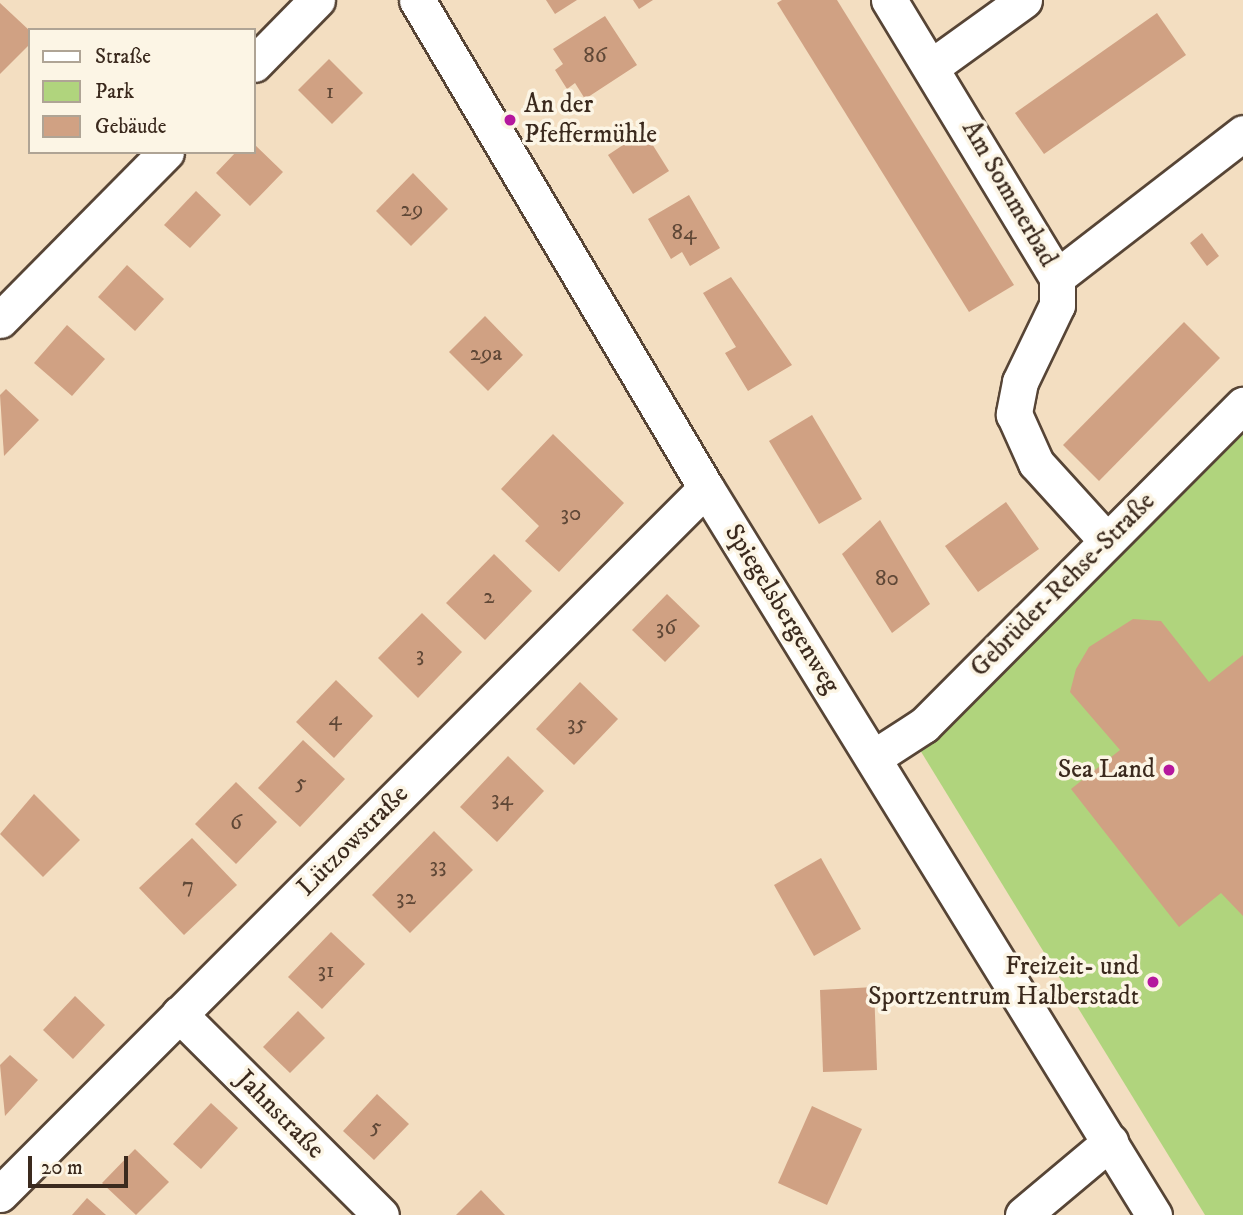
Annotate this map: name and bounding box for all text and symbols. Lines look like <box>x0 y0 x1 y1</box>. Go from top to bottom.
legend <box>28 28 256 154</box>
house number: 86 <box>583 42 607 70</box>
text: Straße <box>95 44 151 70</box>
house number: 1 <box>326 78 334 106</box>
text: Park <box>95 79 134 105</box>
place label: An der Pfeffermühle <box>524 89 657 150</box>
marker: An der Pfeffermühle <box>502 112 518 128</box>
text: Gebäude <box>95 114 166 140</box>
street label: Am Sommerbad <box>955 115 1063 273</box>
house number: 29 <box>401 196 423 224</box>
house number: 84 <box>672 219 696 247</box>
house number: 29a <box>470 340 502 368</box>
street label: Gebrüder-Rehse-Straße <box>964 486 1162 684</box>
house number: 30 <box>561 500 581 528</box>
street label: Spiegelsbergenweg <box>717 519 847 699</box>
house number: 80 <box>875 565 899 593</box>
house number: 2 <box>483 583 495 611</box>
house number: 36 <box>656 614 676 642</box>
house number: 3 <box>416 641 424 669</box>
house number: 4 <box>328 705 342 733</box>
house number: 35 <box>567 710 587 738</box>
place label: Sea Land <box>1058 754 1155 786</box>
marker: Sea Land <box>1161 762 1177 778</box>
house number: 5 <box>295 769 307 797</box>
street label: Lützowstraße <box>291 779 415 903</box>
house number: 34 <box>491 785 513 813</box>
house number: 6 <box>230 809 242 837</box>
house number: 33 <box>429 852 447 880</box>
house number: 7 <box>182 872 194 900</box>
house number: 32 <box>396 884 416 912</box>
place label: Freizeit- und Sportzentrum Halberstadt <box>868 951 1139 1012</box>
house number: 31 <box>317 957 335 985</box>
marker: Freizeit- und Sportzentrum Halberstadt <box>1145 974 1161 990</box>
street label: Jahnstraße <box>229 1064 331 1166</box>
house number: 5 <box>370 1113 382 1141</box>
scale bar <box>32 1142 131 1186</box>
text: 20 m <box>41 1155 83 1181</box>

